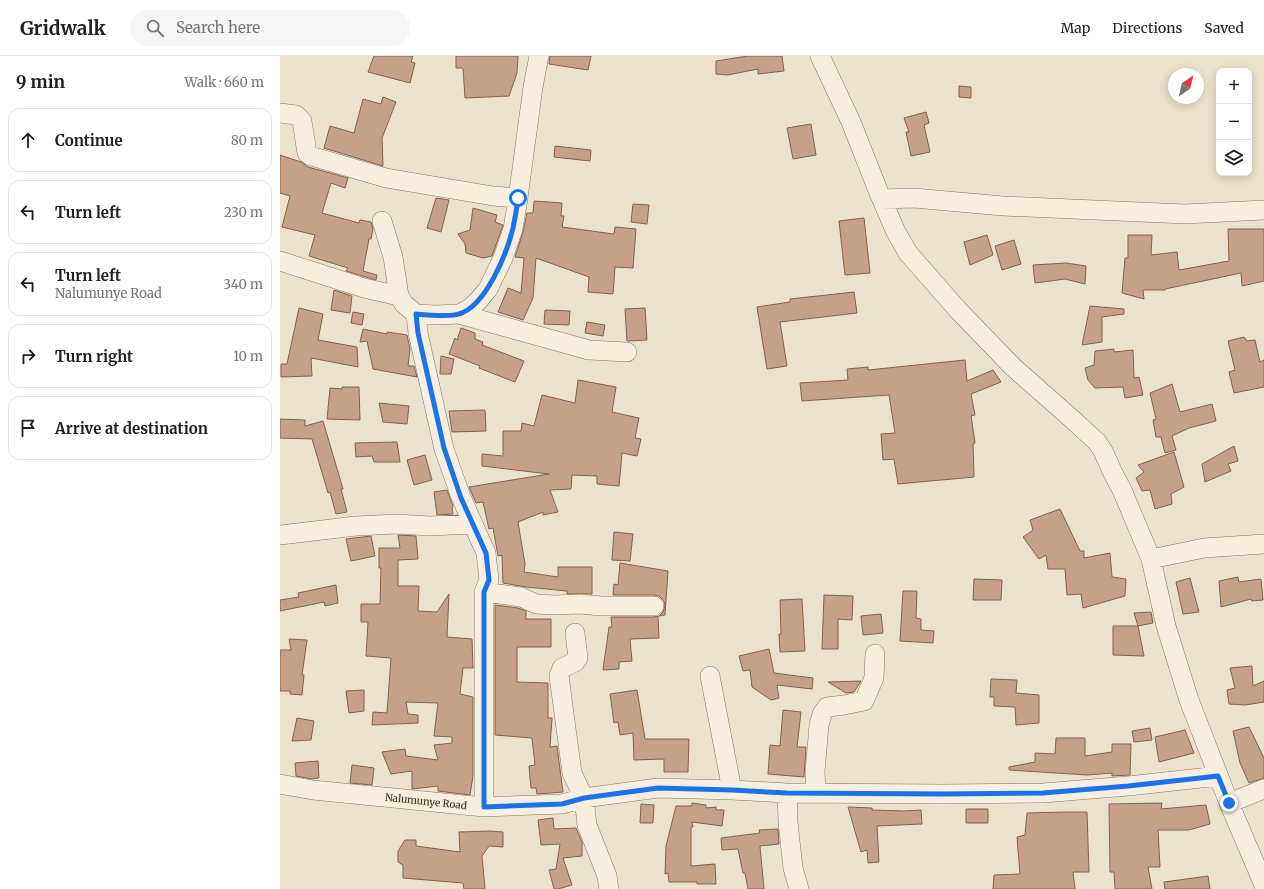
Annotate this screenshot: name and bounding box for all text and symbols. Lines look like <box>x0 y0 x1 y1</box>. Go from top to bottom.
search box <box>130 10 410 46</box>
text: Gridwalk <box>20 16 106 40</box>
icon: search <box>144 17 166 39</box>
text: Search here <box>176 18 260 37</box>
text: Map <box>1060 19 1090 37</box>
text: Directions <box>1112 19 1182 37</box>
text: Saved <box>1204 19 1244 37</box>
north arrow <box>1168 68 1204 104</box>
map controls <box>1216 68 1252 176</box>
button: + <box>1216 68 1252 104</box>
text: 9 min <box>16 71 65 93</box>
text: Walk · 660 m <box>185 74 264 91</box>
button: − <box>1216 104 1252 140</box>
icon: ahead <box>17 129 39 151</box>
text: Continue <box>55 131 123 150</box>
text: 80 m <box>231 132 263 149</box>
button: layers <box>1216 140 1252 176</box>
route start <box>509 189 527 207</box>
icon: left <box>17 201 39 223</box>
text: Turn left <box>55 203 121 222</box>
text: 230 m <box>224 204 263 221</box>
text: Turn left <box>55 266 121 285</box>
icon: left <box>17 273 39 295</box>
text: 340 m <box>224 276 263 293</box>
text: Nalumunye Road <box>55 285 162 302</box>
icon: right <box>17 345 39 367</box>
text: Turn right <box>55 347 133 366</box>
text: 10 m <box>233 348 263 365</box>
icon: arrive <box>17 417 39 439</box>
text: Arrive at destination <box>55 419 208 438</box>
street label: Nalumunye Road <box>384 791 467 812</box>
route end <box>1220 794 1238 812</box>

